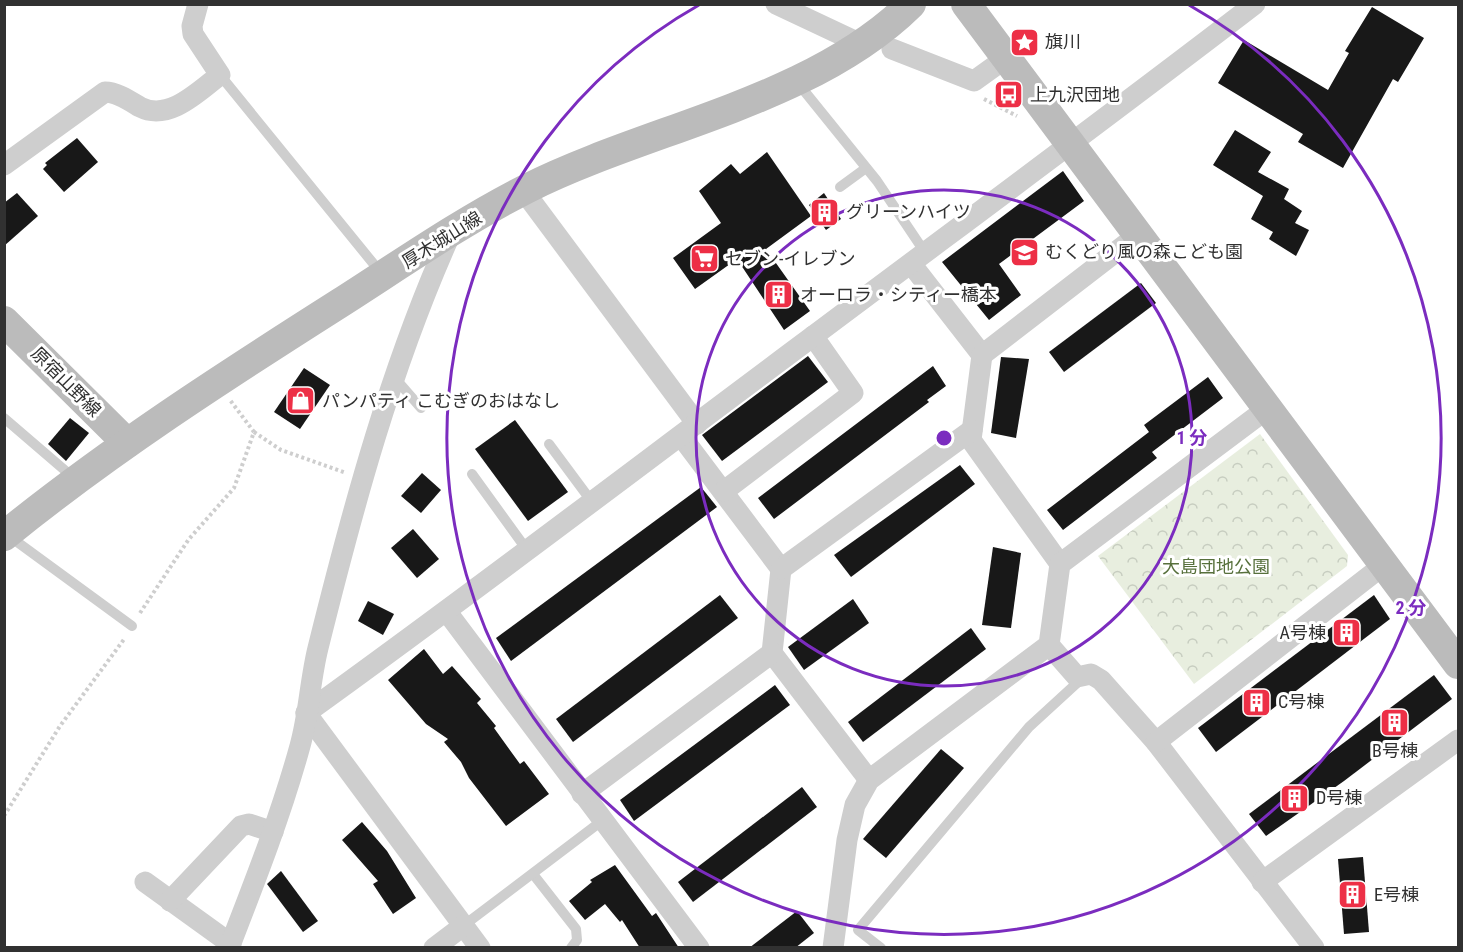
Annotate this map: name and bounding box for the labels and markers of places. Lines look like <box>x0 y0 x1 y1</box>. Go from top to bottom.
place icon: 旗川 <box>1008 26 1040 58</box>
place label: 旗川 <box>1045 31 1081 52</box>
bus stop icon: 上九沢団地 <box>993 79 1025 111</box>
place label: 上九沢団地 <box>1030 84 1120 105</box>
building icon: グリーンハイツ <box>809 196 841 228</box>
place label: グリーンハイツ <box>846 201 971 222</box>
school or university icon: むくどり風の森こども園 <box>1008 236 1040 268</box>
place label: むくどり風の森こども園 <box>1045 241 1243 262</box>
supermarket icon: セブン-イレブン <box>688 243 720 275</box>
place label: セブン-イレブン <box>725 248 855 269</box>
building icon: オーロラ・シティー橋本 <box>763 279 795 311</box>
place label: オーロラ・シティー橋本 <box>800 284 997 305</box>
shop icon: パンパティ こむぎのおはなし <box>285 385 317 417</box>
place label: パンパティ こむぎのおはなし <box>322 390 560 411</box>
centre of rings <box>934 428 954 448</box>
building icon: A号棟 <box>1331 617 1363 649</box>
place label: A号棟 <box>1280 622 1326 643</box>
building icon: C号棟 <box>1241 686 1273 718</box>
place label: C号棟 <box>1278 691 1324 712</box>
building icon: B号棟 <box>1379 706 1411 738</box>
place label: B号棟 <box>1372 740 1418 761</box>
building icon: D号棟 <box>1279 782 1311 814</box>
place label: D号棟 <box>1316 787 1362 808</box>
building icon: E号棟 <box>1337 879 1369 911</box>
place label: E号棟 <box>1374 884 1419 905</box>

